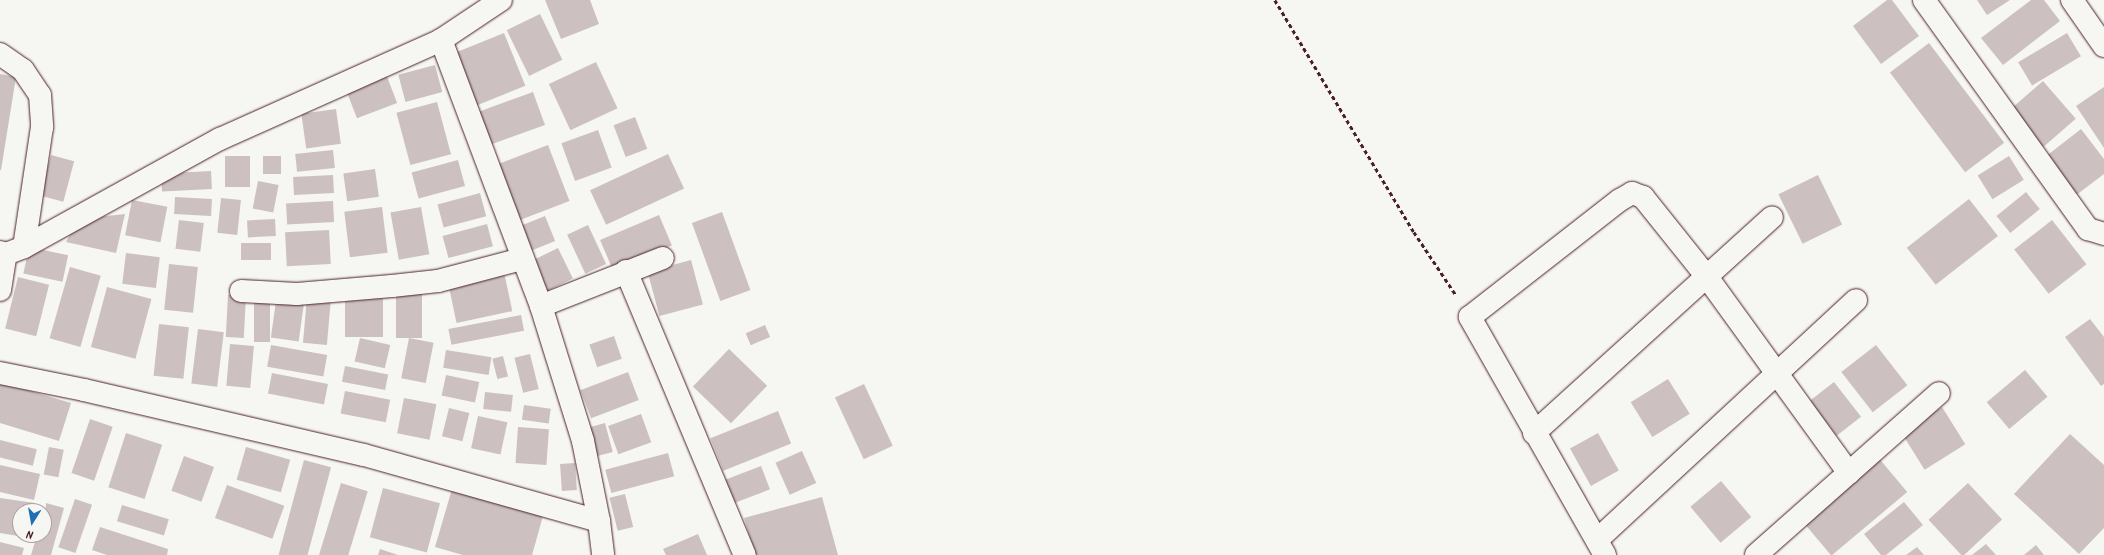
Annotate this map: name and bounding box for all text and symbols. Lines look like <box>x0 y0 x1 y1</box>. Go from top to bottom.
north arrow <box>12 503 52 543</box>
text: N <box>25 524 35 543</box>

